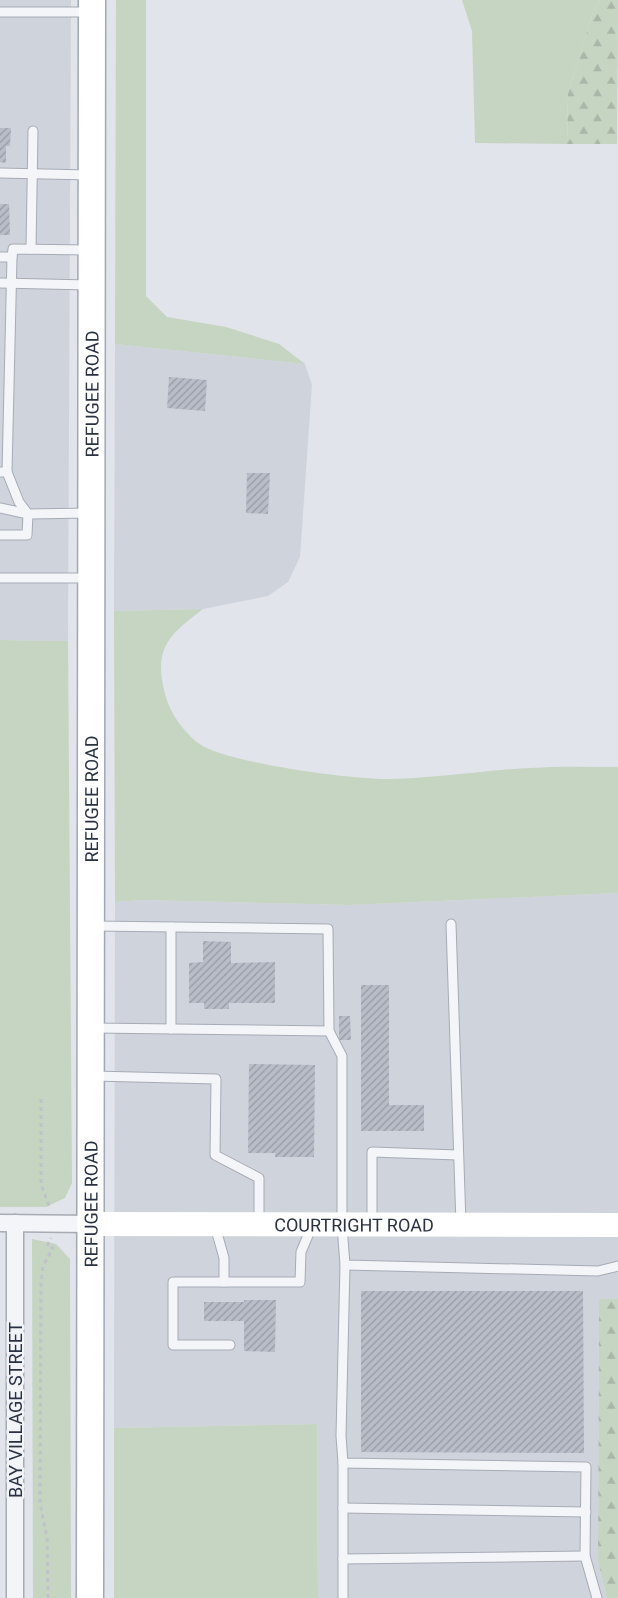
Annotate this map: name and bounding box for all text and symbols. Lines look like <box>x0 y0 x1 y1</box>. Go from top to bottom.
street label: REFUGEE ROAD <box>81 330 102 458</box>
street label: REFUGEE ROAD <box>80 735 102 863</box>
street label: REFUGEE ROAD <box>80 1140 101 1268</box>
street label: COURTRIGHT ROAD <box>274 1214 434 1235</box>
street label: BAY VILLAGE STREET <box>5 1322 26 1498</box>

